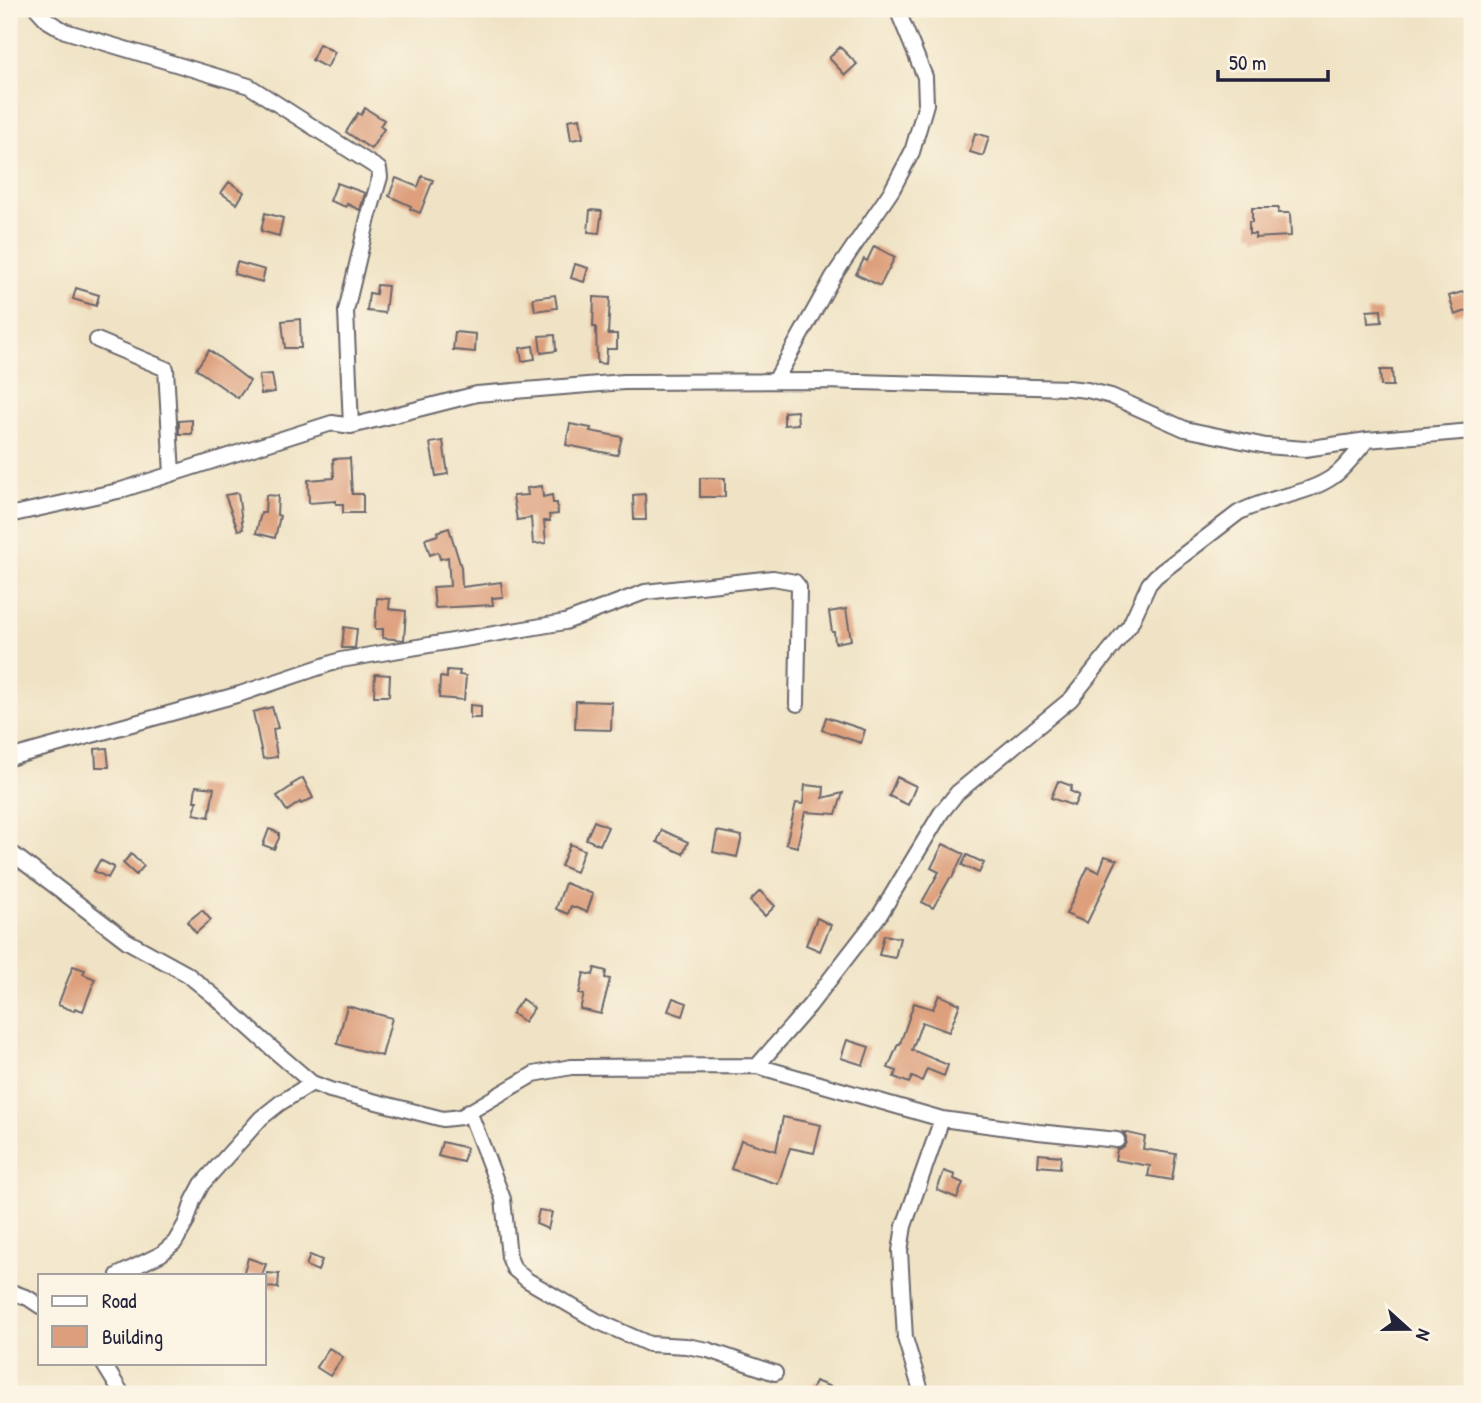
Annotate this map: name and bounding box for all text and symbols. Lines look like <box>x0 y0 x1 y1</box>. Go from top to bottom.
scale bar <box>1218 38 1329 82</box>
text: 50 m <box>1229 48 1266 77</box>
legend <box>38 1274 266 1364</box>
text: Road <box>102 1286 136 1315</box>
north arrow <box>1372 1294 1442 1364</box>
text: Building <box>102 1322 163 1351</box>
text: N <box>1410 1326 1438 1344</box>

